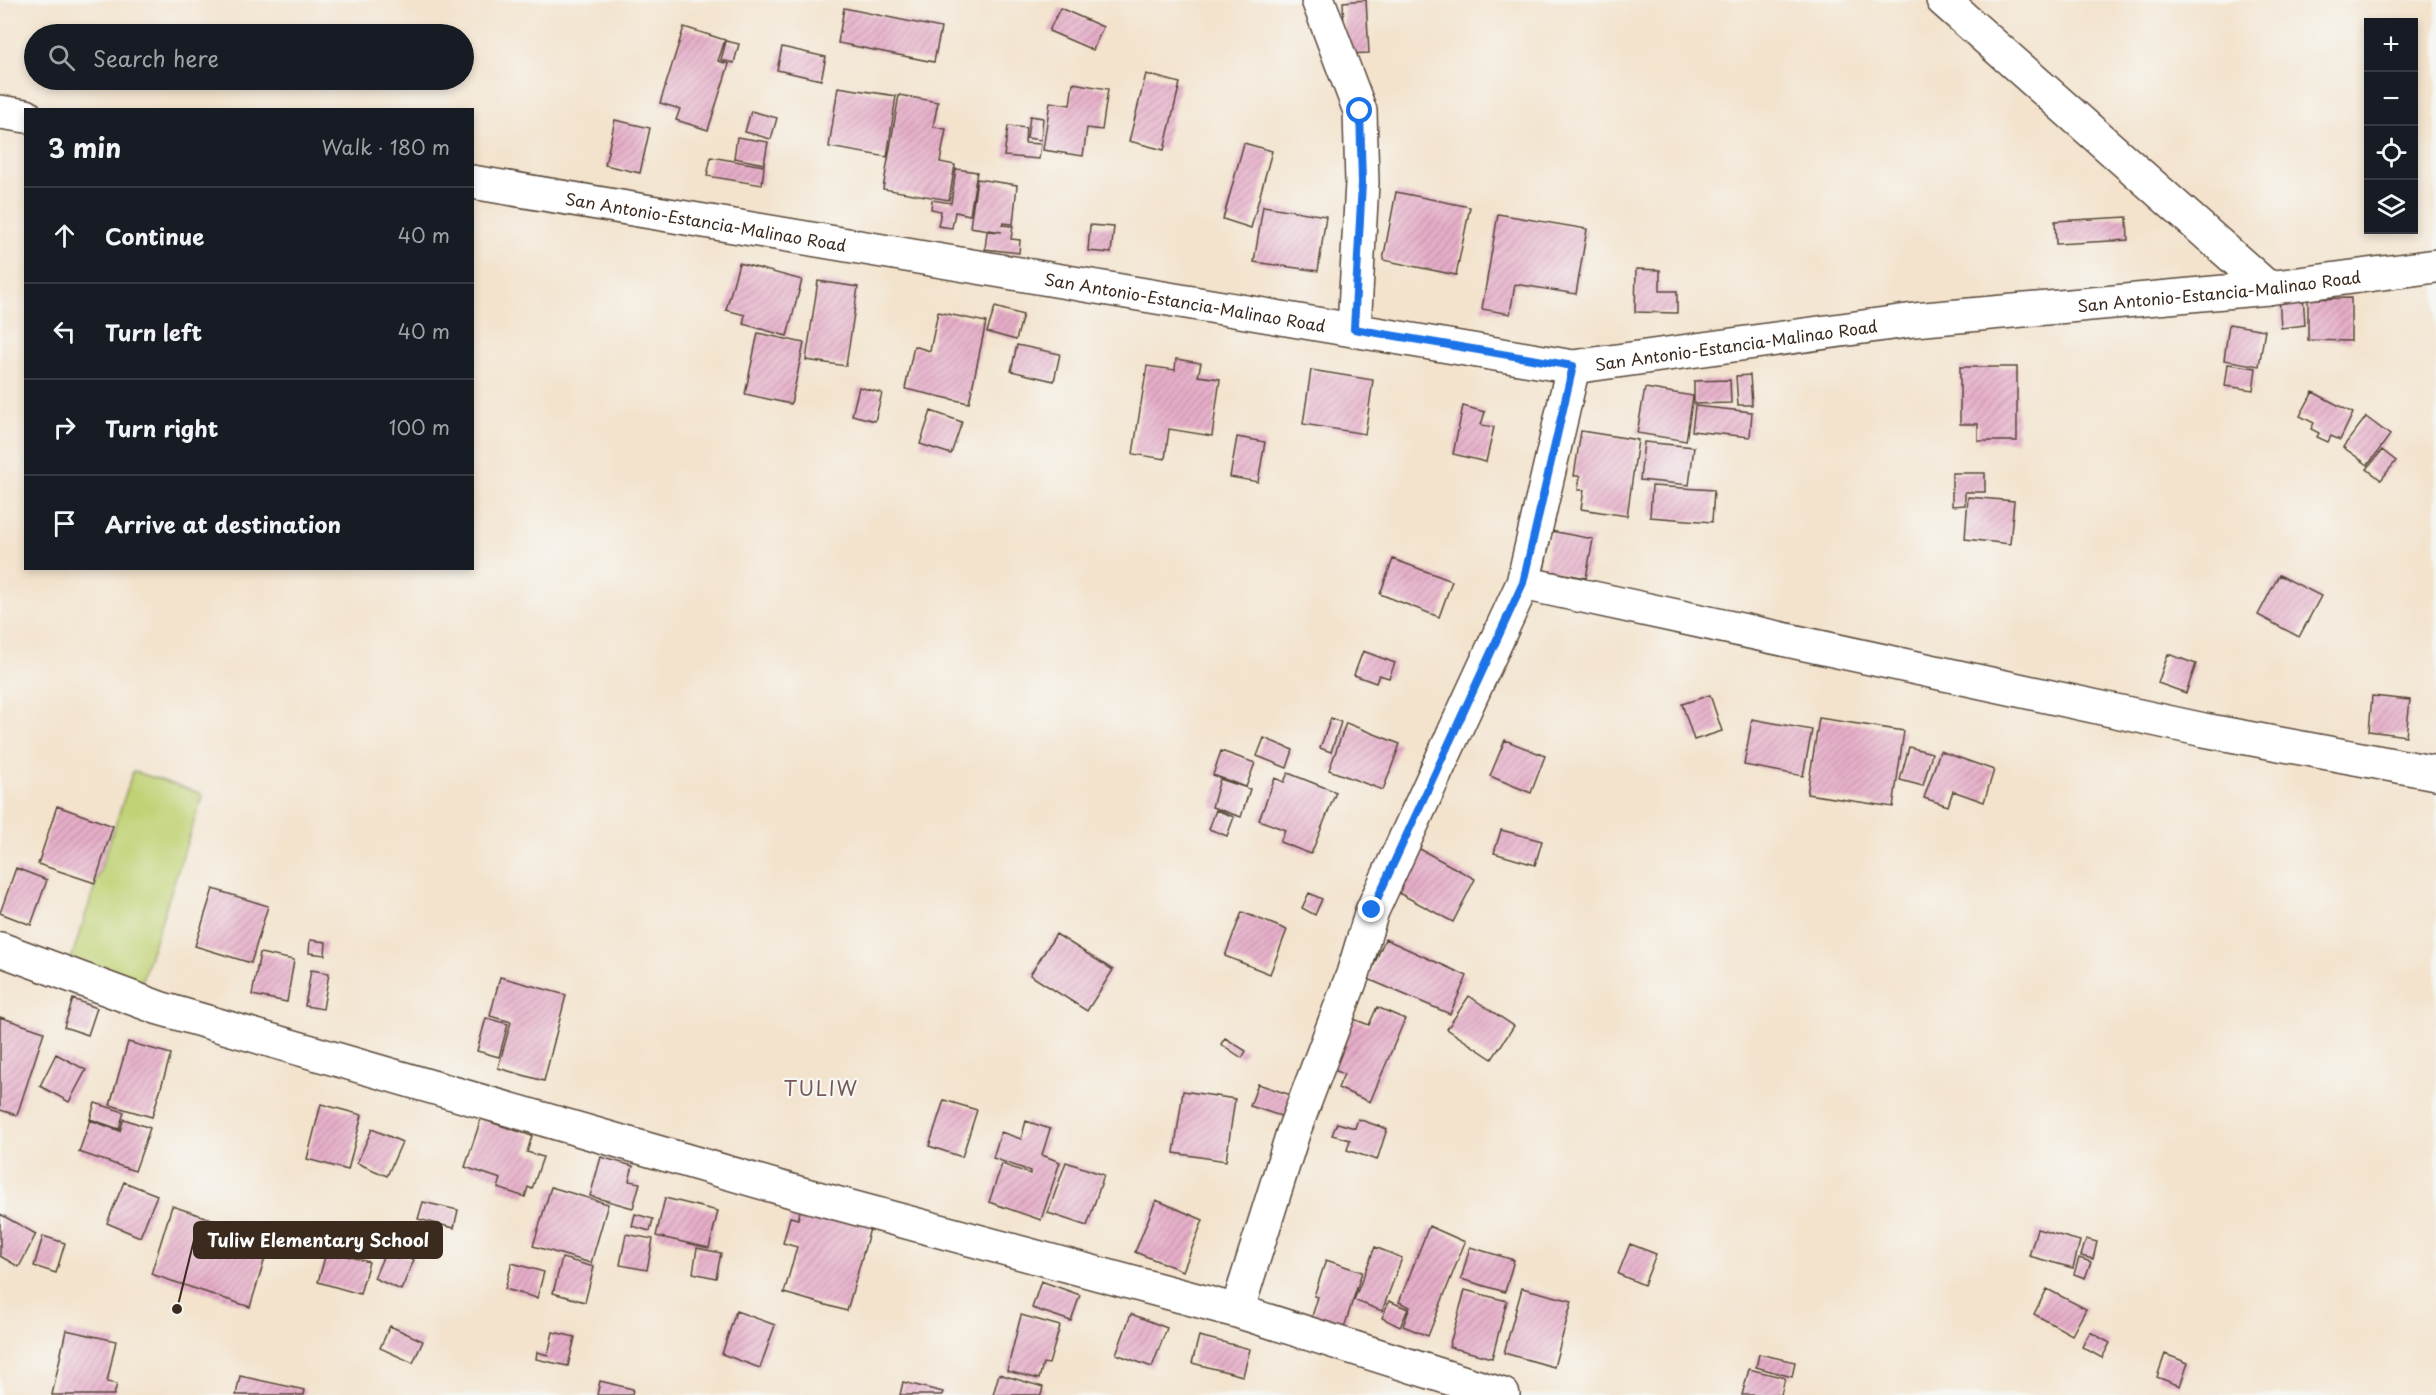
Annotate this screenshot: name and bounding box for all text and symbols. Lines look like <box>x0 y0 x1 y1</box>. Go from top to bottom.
map controls <box>2364 18 2418 234</box>
button: + <box>2364 18 2418 72</box>
search box <box>24 24 474 90</box>
icon: search <box>45 41 78 74</box>
text: Search here <box>93 41 219 74</box>
button: − <box>2364 72 2418 126</box>
route start <box>1346 97 1372 123</box>
button: locate <box>2364 126 2418 180</box>
text: 3 min <box>48 128 121 167</box>
text: Walk · 180 m <box>322 132 450 162</box>
button: layers <box>2364 180 2418 234</box>
street label: San Antonio-Estancia-Malinao Road <box>563 186 848 257</box>
icon: ahead <box>48 219 81 252</box>
text: Continue <box>105 219 204 252</box>
text: 40 m <box>398 220 450 250</box>
street label: San Antonio-Estancia-Malinao Road <box>2076 264 2362 317</box>
street label: San Antonio-Estancia-Malinao Road <box>1043 266 1327 337</box>
street label: San Antonio-Estancia-Malinao Road <box>1593 313 1879 376</box>
icon: left <box>48 315 81 348</box>
text: Turn left <box>105 315 202 348</box>
text: 40 m <box>398 316 450 346</box>
icon: right <box>48 411 81 444</box>
text: Turn right <box>105 411 218 444</box>
text: 100 m <box>389 412 450 442</box>
icon: arrive <box>48 507 81 540</box>
text: Arrive at destination <box>105 507 341 540</box>
route end <box>1358 896 1384 922</box>
district label: TULIW <box>784 1073 858 1103</box>
callout: Tuliw Elementary School <box>194 1222 442 1258</box>
text: Tuliw Elementary School <box>207 1226 429 1253</box>

